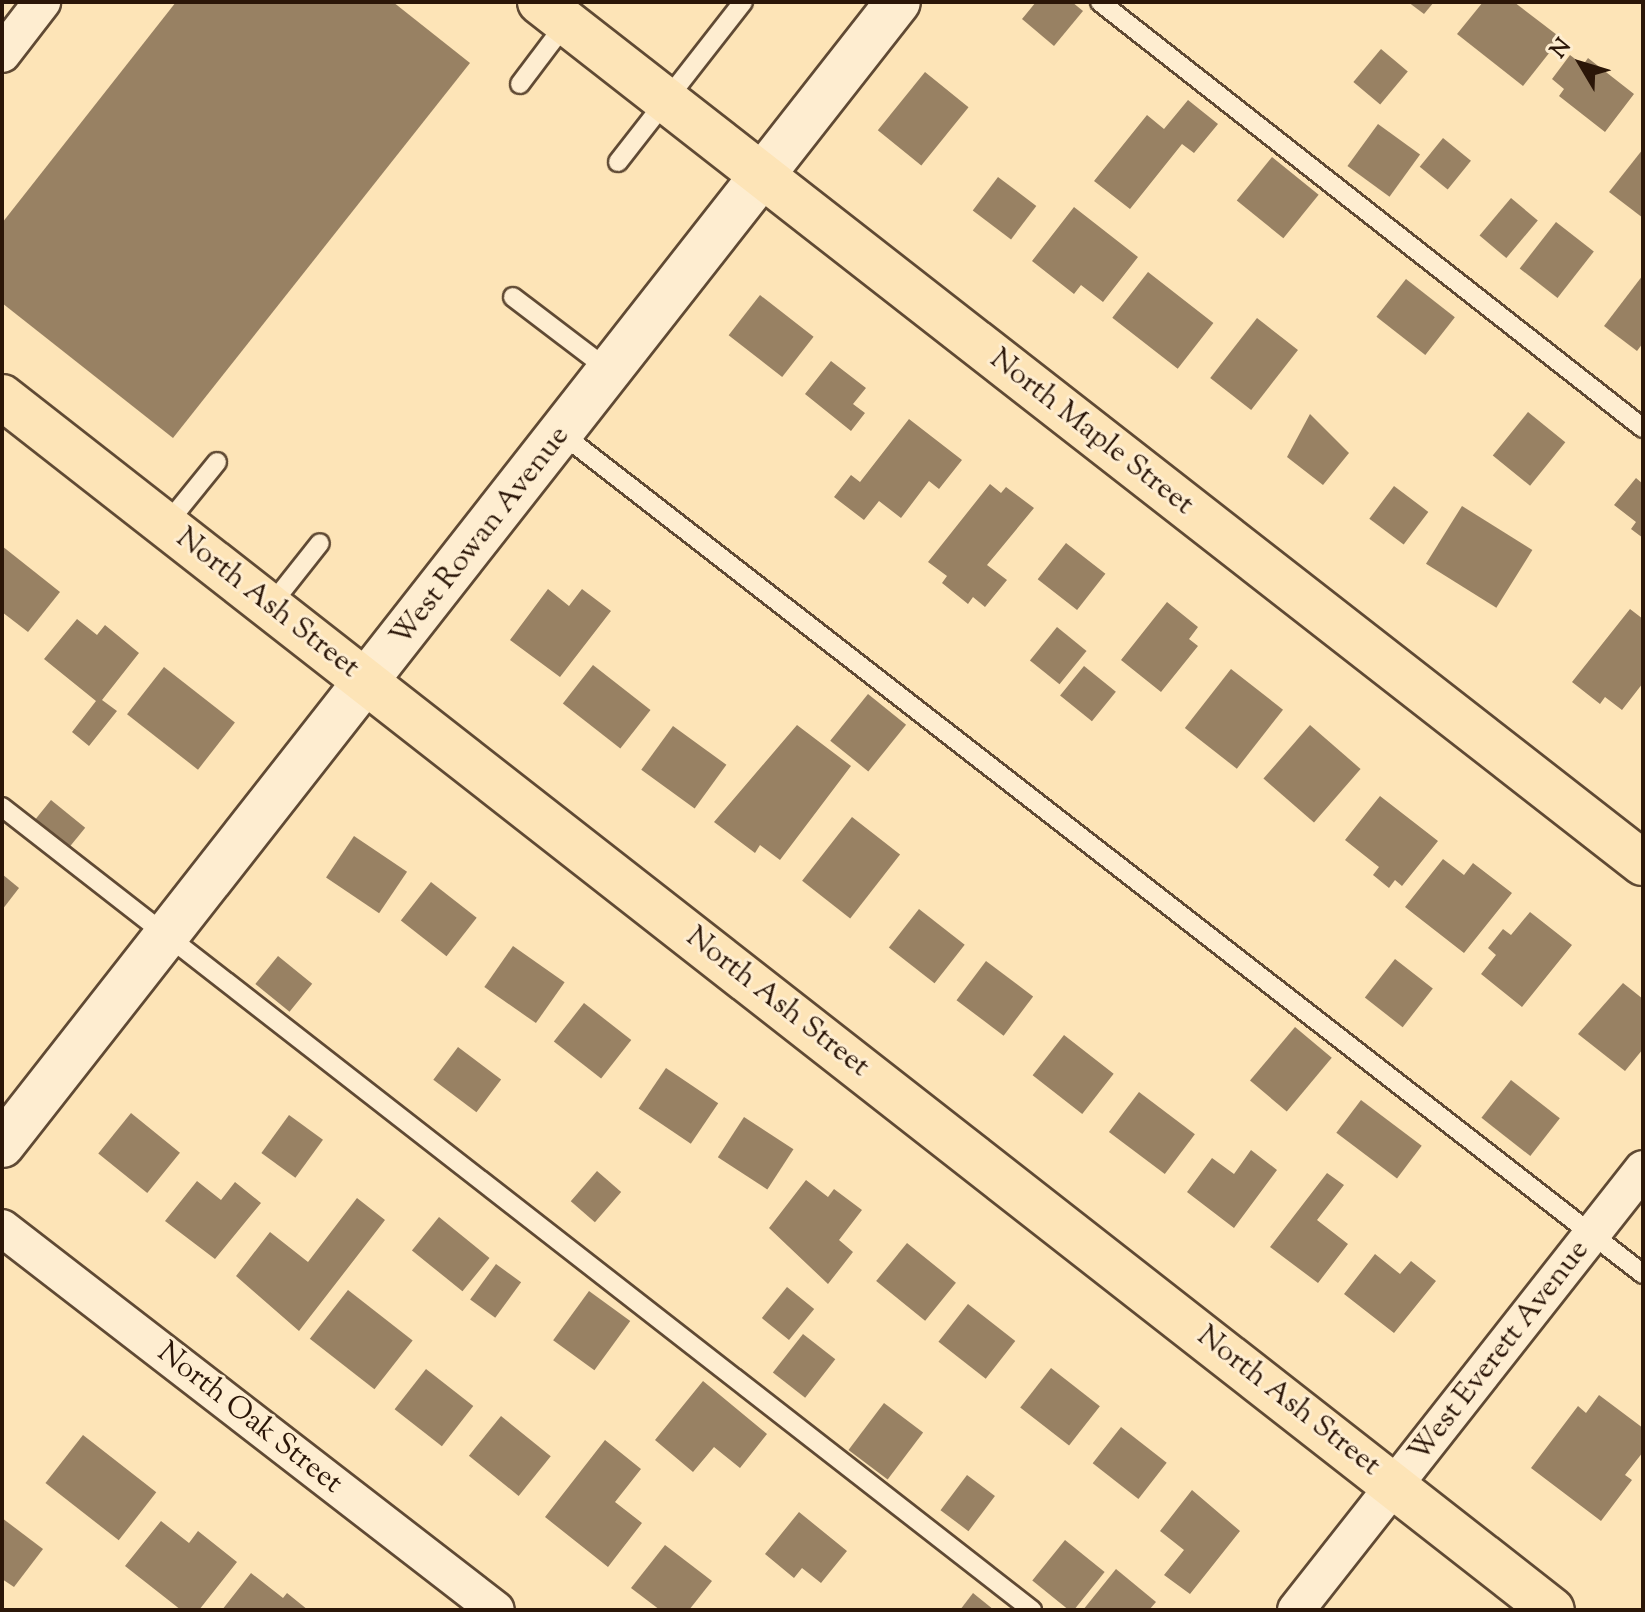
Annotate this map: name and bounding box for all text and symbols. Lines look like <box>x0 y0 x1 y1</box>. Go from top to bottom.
north arrow <box>1541 24 1621 104</box>
text: N <box>1544 32 1580 66</box>
street label: North Maple Street <box>982 342 1200 524</box>
street label: West Rowan Avenue <box>384 420 578 654</box>
street label: North Ash Street <box>168 521 366 687</box>
street label: North Ash Street <box>678 920 876 1086</box>
street label: West Everett Avenue <box>1402 1234 1598 1470</box>
street label: North Ash Street <box>1189 1319 1387 1485</box>
street label: North Oak Street <box>149 1336 349 1502</box>

